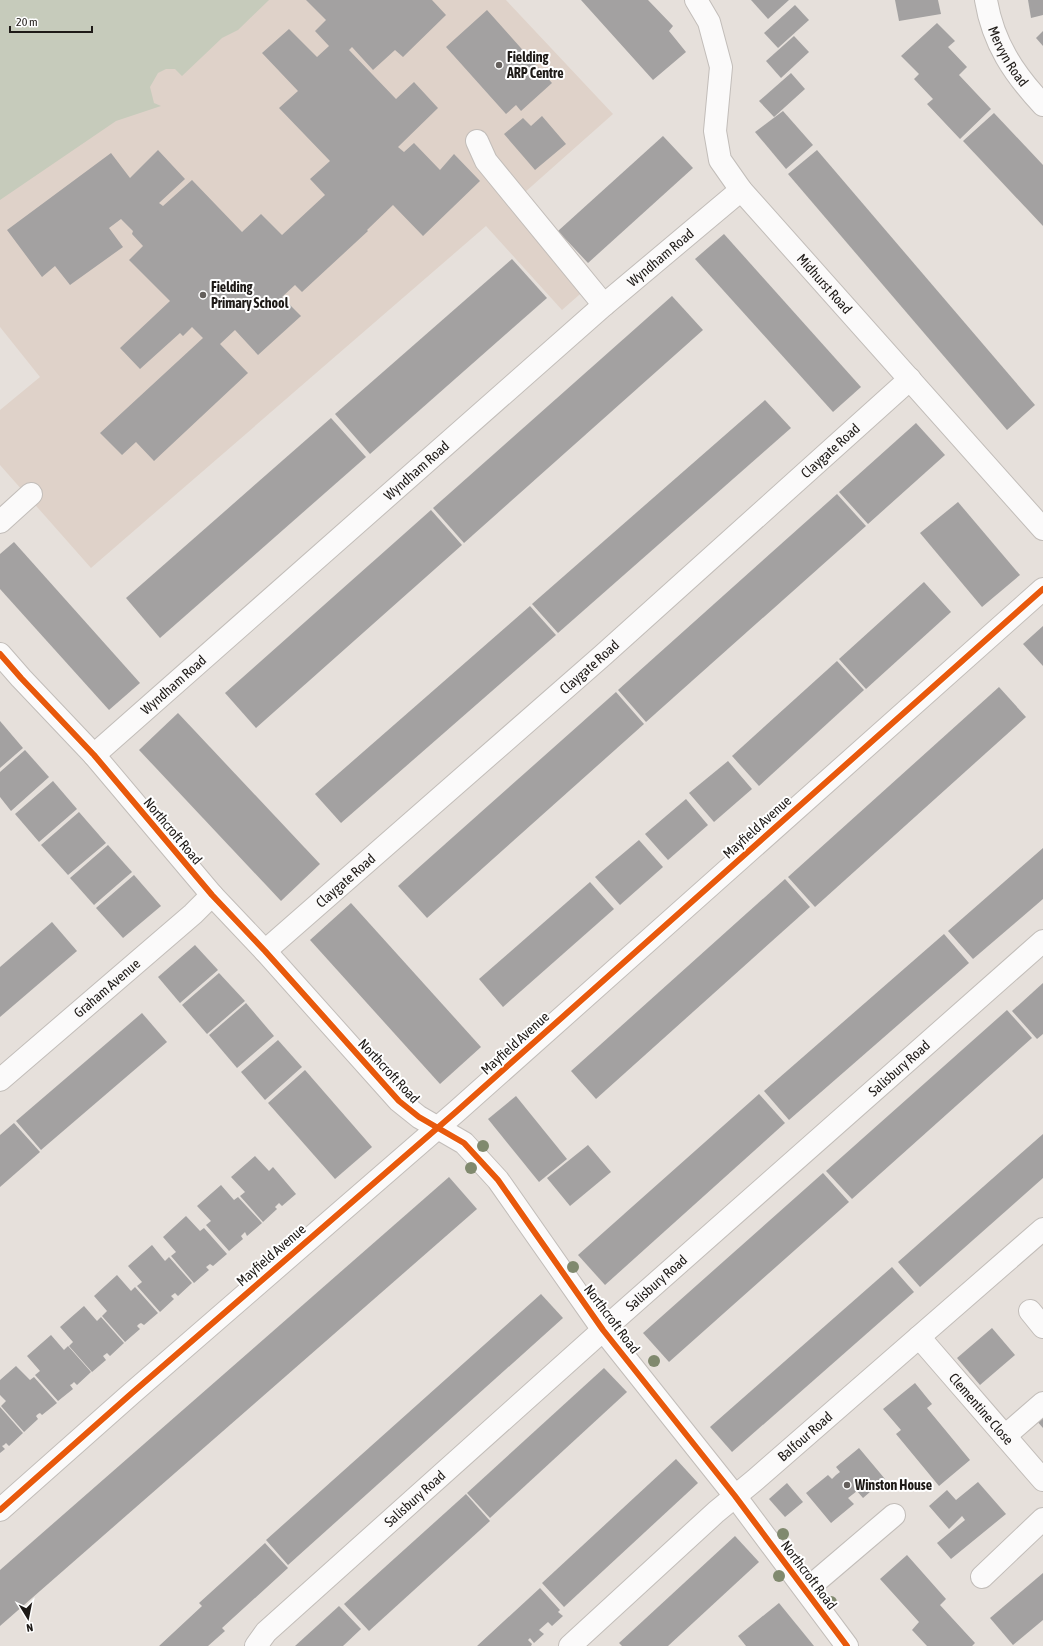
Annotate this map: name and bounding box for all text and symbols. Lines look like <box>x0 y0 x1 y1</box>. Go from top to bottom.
scale bar <box>10 8 92 34</box>
text: 20 m <box>16 15 38 29</box>
street label: Mervyn Road <box>985 24 1032 90</box>
place label: Fielding ARP Centre <box>506 49 564 81</box>
marker: Fielding ARP Centre <box>494 60 504 70</box>
street label: Wyndham Road <box>624 225 697 290</box>
street label: Midhurst Road <box>794 251 855 317</box>
place label: Fielding Primary School <box>211 279 289 311</box>
marker: Fielding Primary School <box>198 290 208 300</box>
street label: Claygate Road <box>798 420 863 481</box>
street label: Wyndham Road <box>381 438 452 503</box>
street label: Claygate Road <box>556 637 622 697</box>
street label: Wyndham Road <box>138 652 209 718</box>
street label: Mayfield Avenue <box>720 792 794 862</box>
street label: Northcroft Road <box>140 794 206 868</box>
street label: Claygate Road <box>313 850 378 911</box>
street label: Graham Avenue <box>71 955 143 1021</box>
street label: Mayfield Avenue <box>478 1008 552 1078</box>
street label: Northcroft Road <box>355 1036 423 1106</box>
street label: Salisbury Road <box>865 1037 933 1099</box>
street label: Mayfield Avenue <box>233 1221 309 1289</box>
street label: Salisbury Road <box>623 1252 690 1314</box>
street label: Northcroft Road <box>581 1281 643 1357</box>
street label: Clementine Close <box>946 1370 1017 1448</box>
street label: Balfour Road <box>775 1408 836 1464</box>
street label: Salisbury Road <box>381 1467 449 1530</box>
place label: Winston House <box>854 1477 932 1493</box>
marker: Winston House <box>842 1480 852 1490</box>
street label: Northcroft Road <box>778 1537 840 1613</box>
north arrow <box>8 1598 48 1638</box>
text: N <box>25 1621 34 1634</box>

